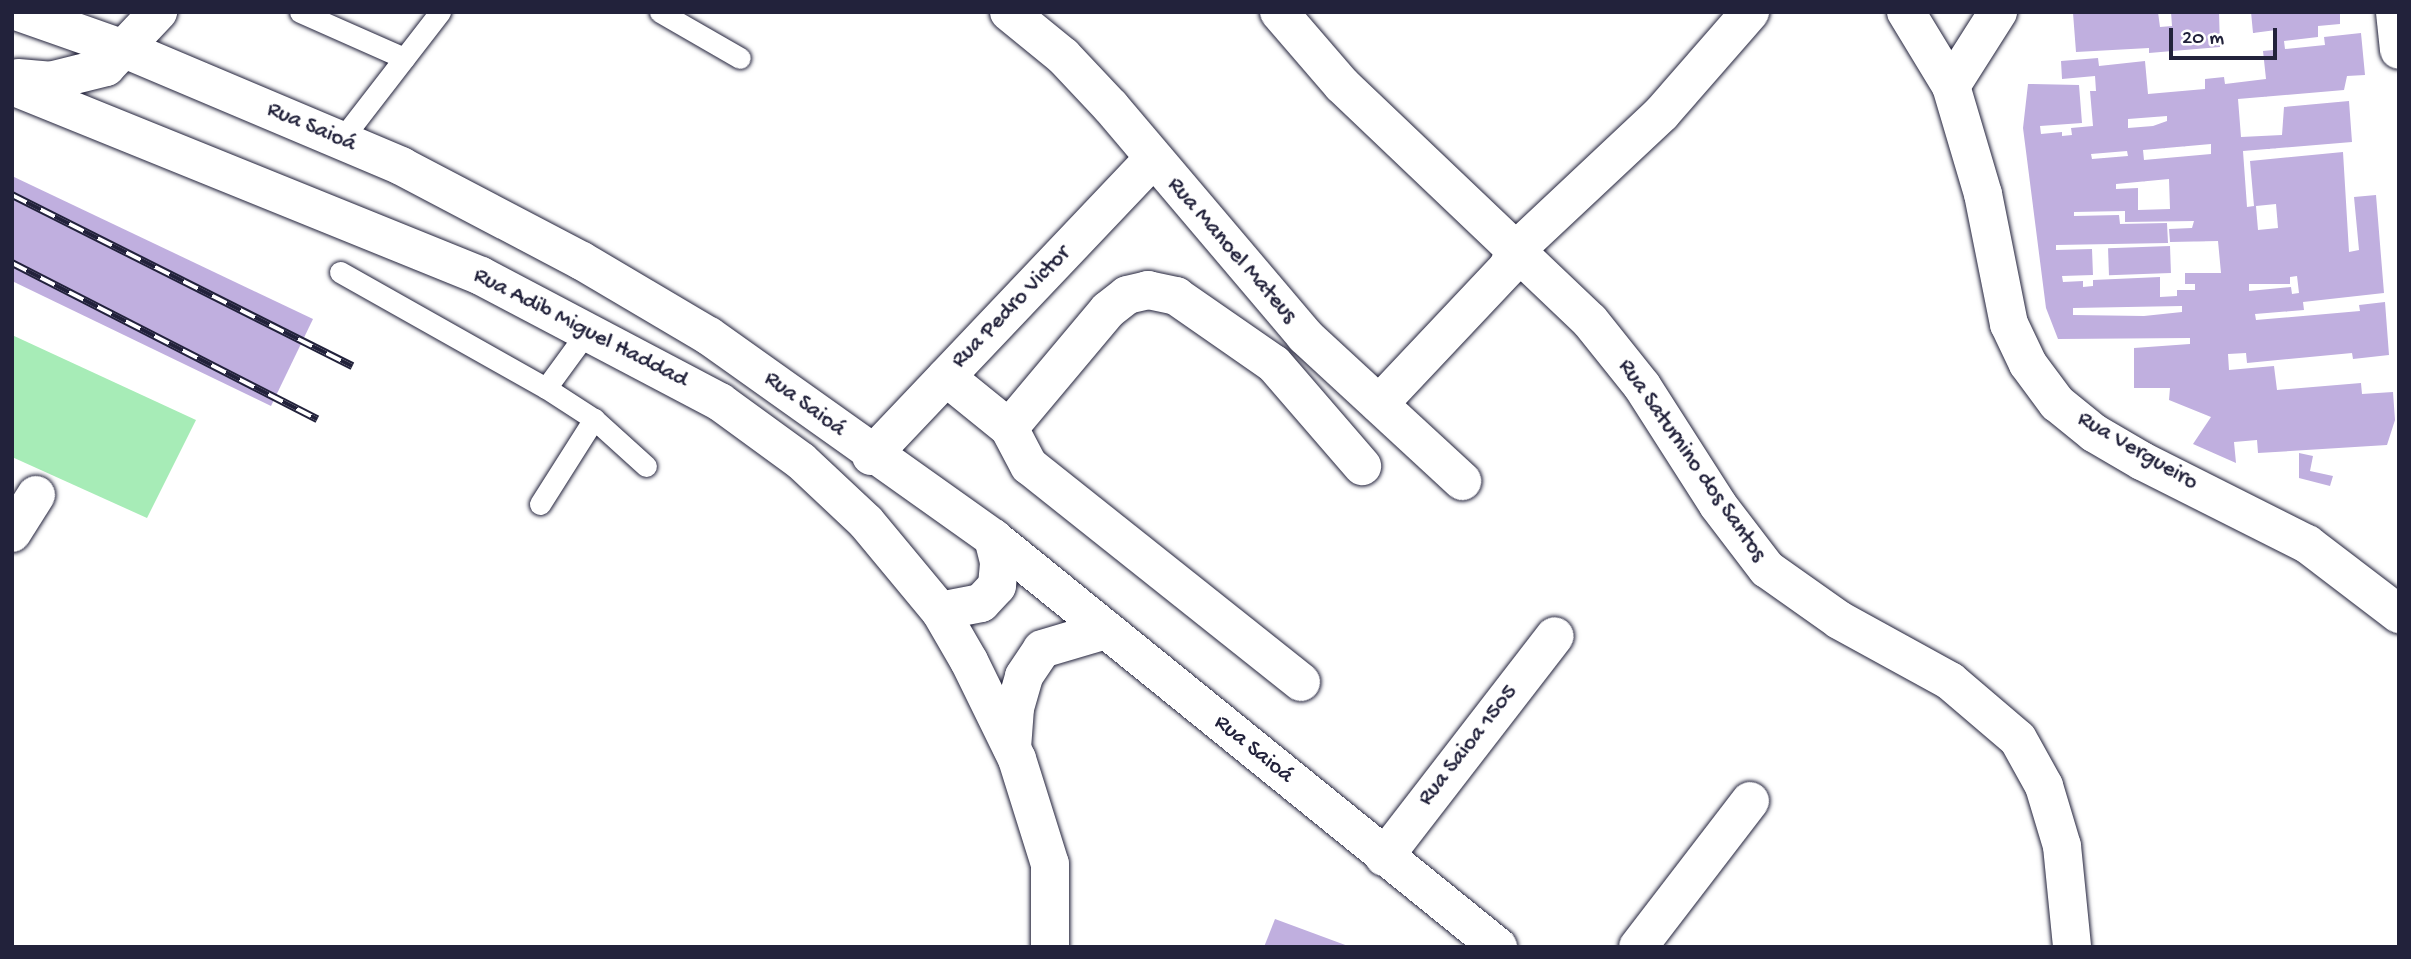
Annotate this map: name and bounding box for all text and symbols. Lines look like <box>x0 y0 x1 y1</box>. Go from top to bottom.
scale bar <box>2173 14 2282 58</box>
text: 20 m <box>2182 27 2224 52</box>
street label: Rua Saioá <box>262 97 360 159</box>
street label: Rua Manoel Mateus <box>1160 172 1302 330</box>
street label: Rua Pedro Victor <box>947 241 1077 375</box>
street label: Rua Adib Miguel Haddad <box>468 263 692 395</box>
street label: Rua Saturnino dos Santos <box>1611 355 1771 567</box>
street label: Rua Saioá <box>758 366 850 444</box>
street label: Rua Vergueiro <box>2072 406 2202 498</box>
street label: Rua Saioa 1505 <box>1413 680 1525 812</box>
street label: Rua Saioá <box>1208 710 1298 790</box>

